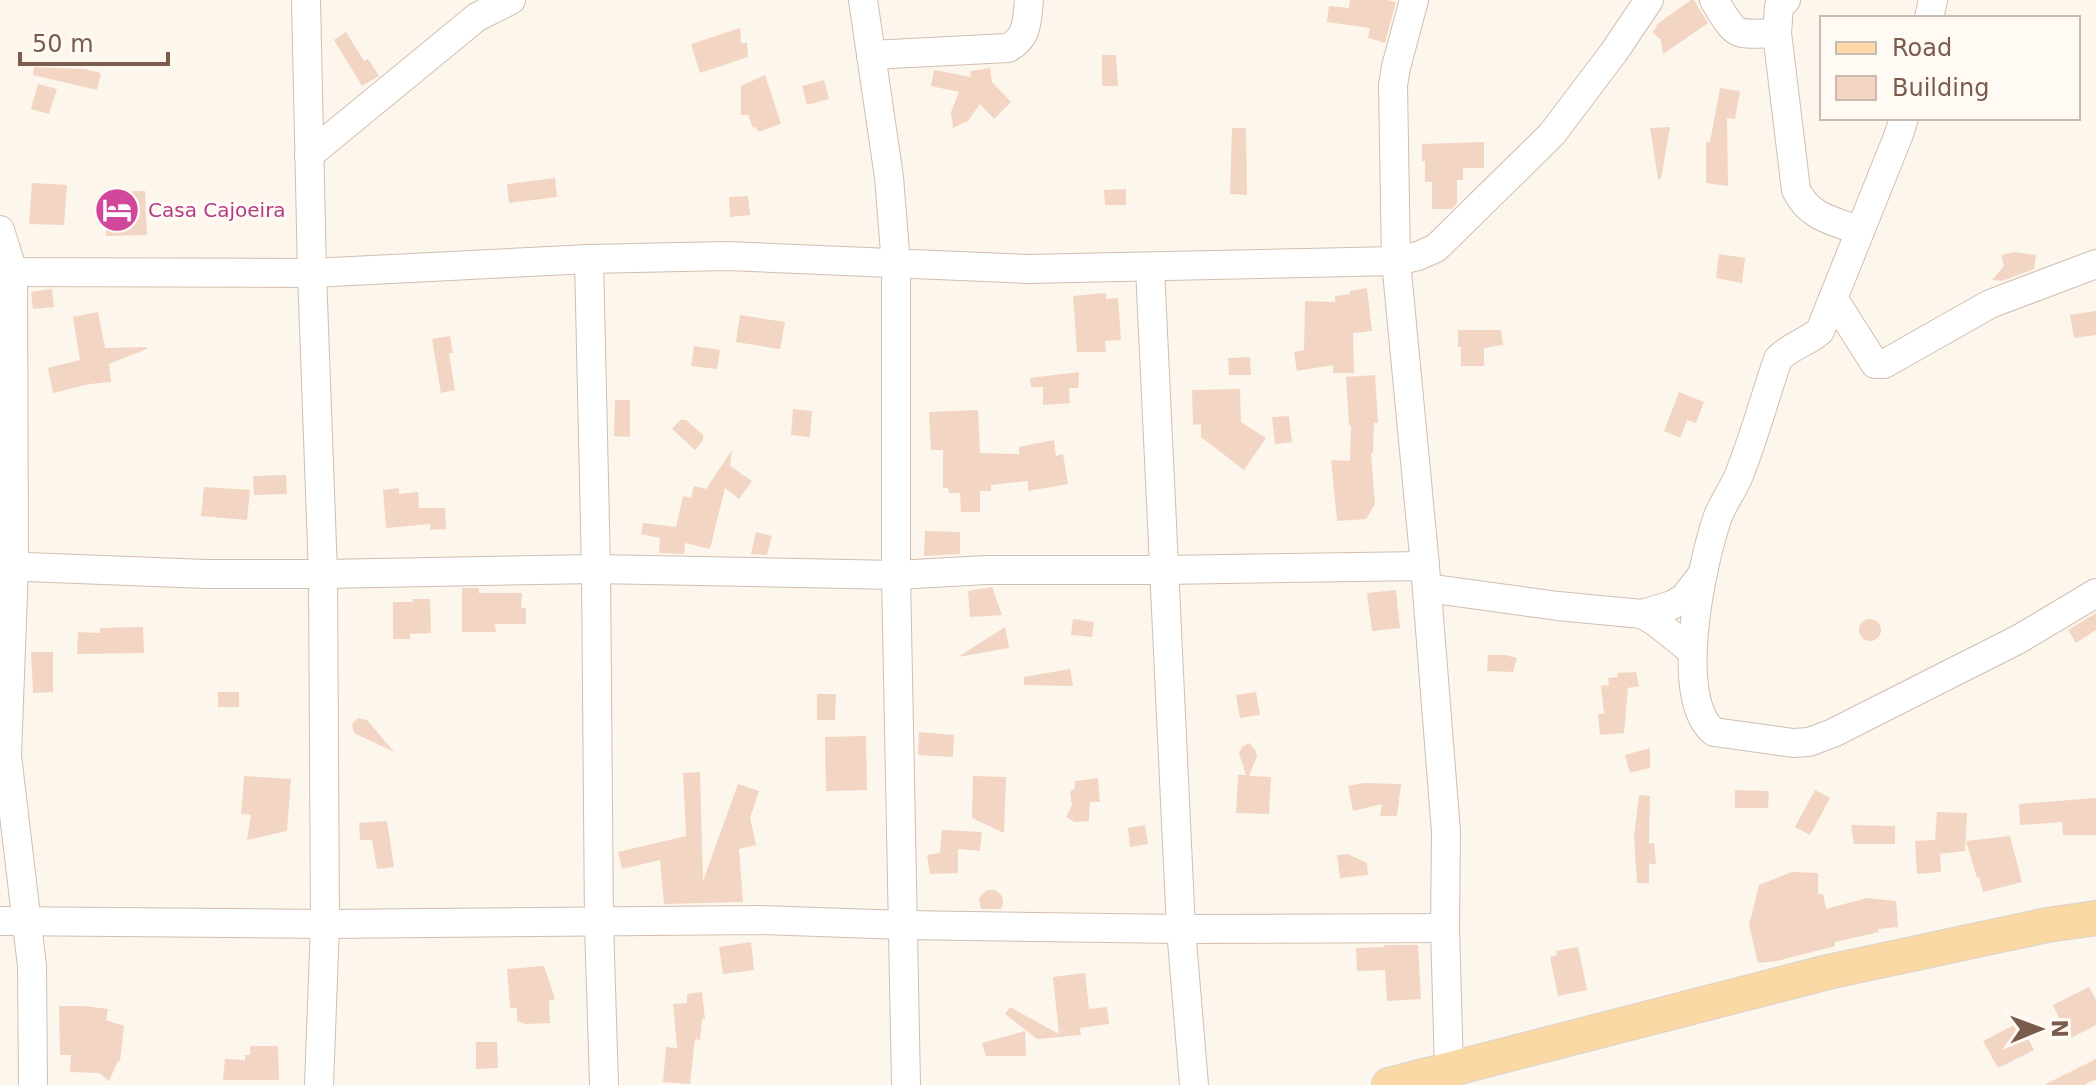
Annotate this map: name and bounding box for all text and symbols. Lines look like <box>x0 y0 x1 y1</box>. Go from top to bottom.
scale bar <box>20 16 168 66</box>
legend <box>1820 16 2080 120</box>
text: 50 m <box>32 30 94 58</box>
text: Road <box>1892 34 1952 62</box>
text: Building <box>1892 74 1989 102</box>
hotel icon: Casa Cajoeira <box>93 186 141 234</box>
place label: Casa Cajoeira <box>148 198 286 222</box>
north arrow <box>2000 989 2080 1069</box>
text: N <box>2047 1019 2072 1038</box>

